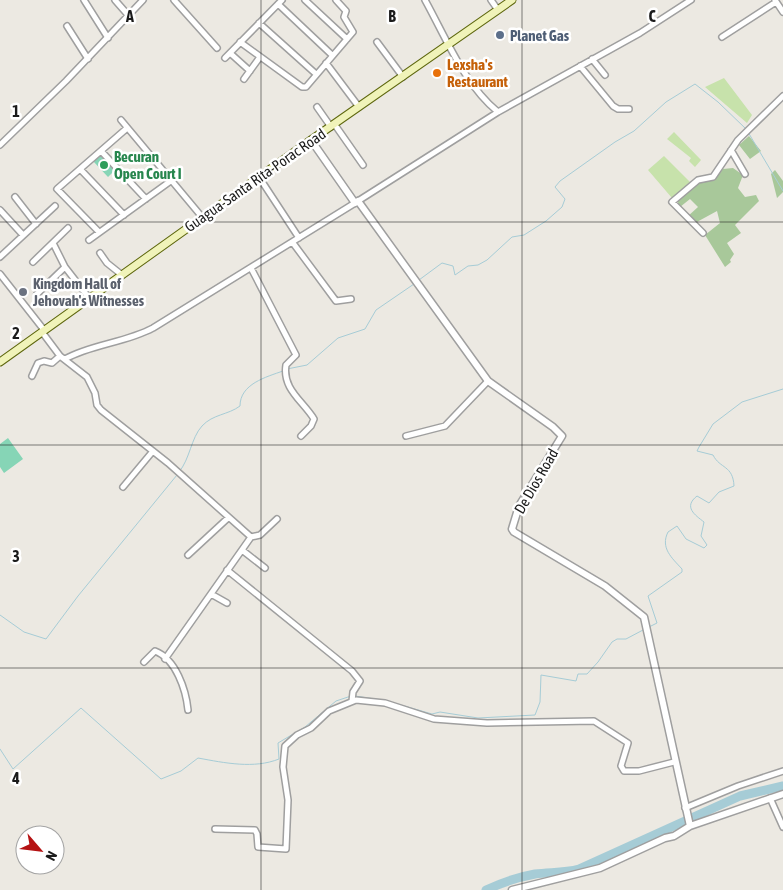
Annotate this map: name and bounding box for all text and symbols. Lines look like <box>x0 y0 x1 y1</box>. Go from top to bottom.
text: A <box>125 7 134 25</box>
text: B <box>388 7 396 25</box>
text: C <box>648 7 656 25</box>
place label: Planet Gas <box>510 27 570 44</box>
marker: Planet Gas <box>494 29 506 41</box>
place label: Lexsha's Restaurant <box>447 56 509 90</box>
marker: Lexsha's Restaurant <box>431 67 443 79</box>
text: 1 <box>12 102 20 120</box>
street label: Guagua-Santa Rita-Porac Road <box>181 125 329 235</box>
place label: Becuran Open Court I <box>114 148 182 182</box>
marker: Becuran Open Court I <box>98 159 110 171</box>
place label: Kingdom Hall of Jehovah's Witnesses <box>32 275 145 309</box>
marker: Kingdom Hall of Jehovah's Witnesses <box>17 286 29 298</box>
text: 2 <box>12 324 20 342</box>
street label: De Dios Road <box>511 446 561 516</box>
text: 3 <box>12 547 20 565</box>
text: 4 <box>11 769 20 787</box>
north arrow <box>15 825 65 875</box>
text: N <box>42 849 60 864</box>

